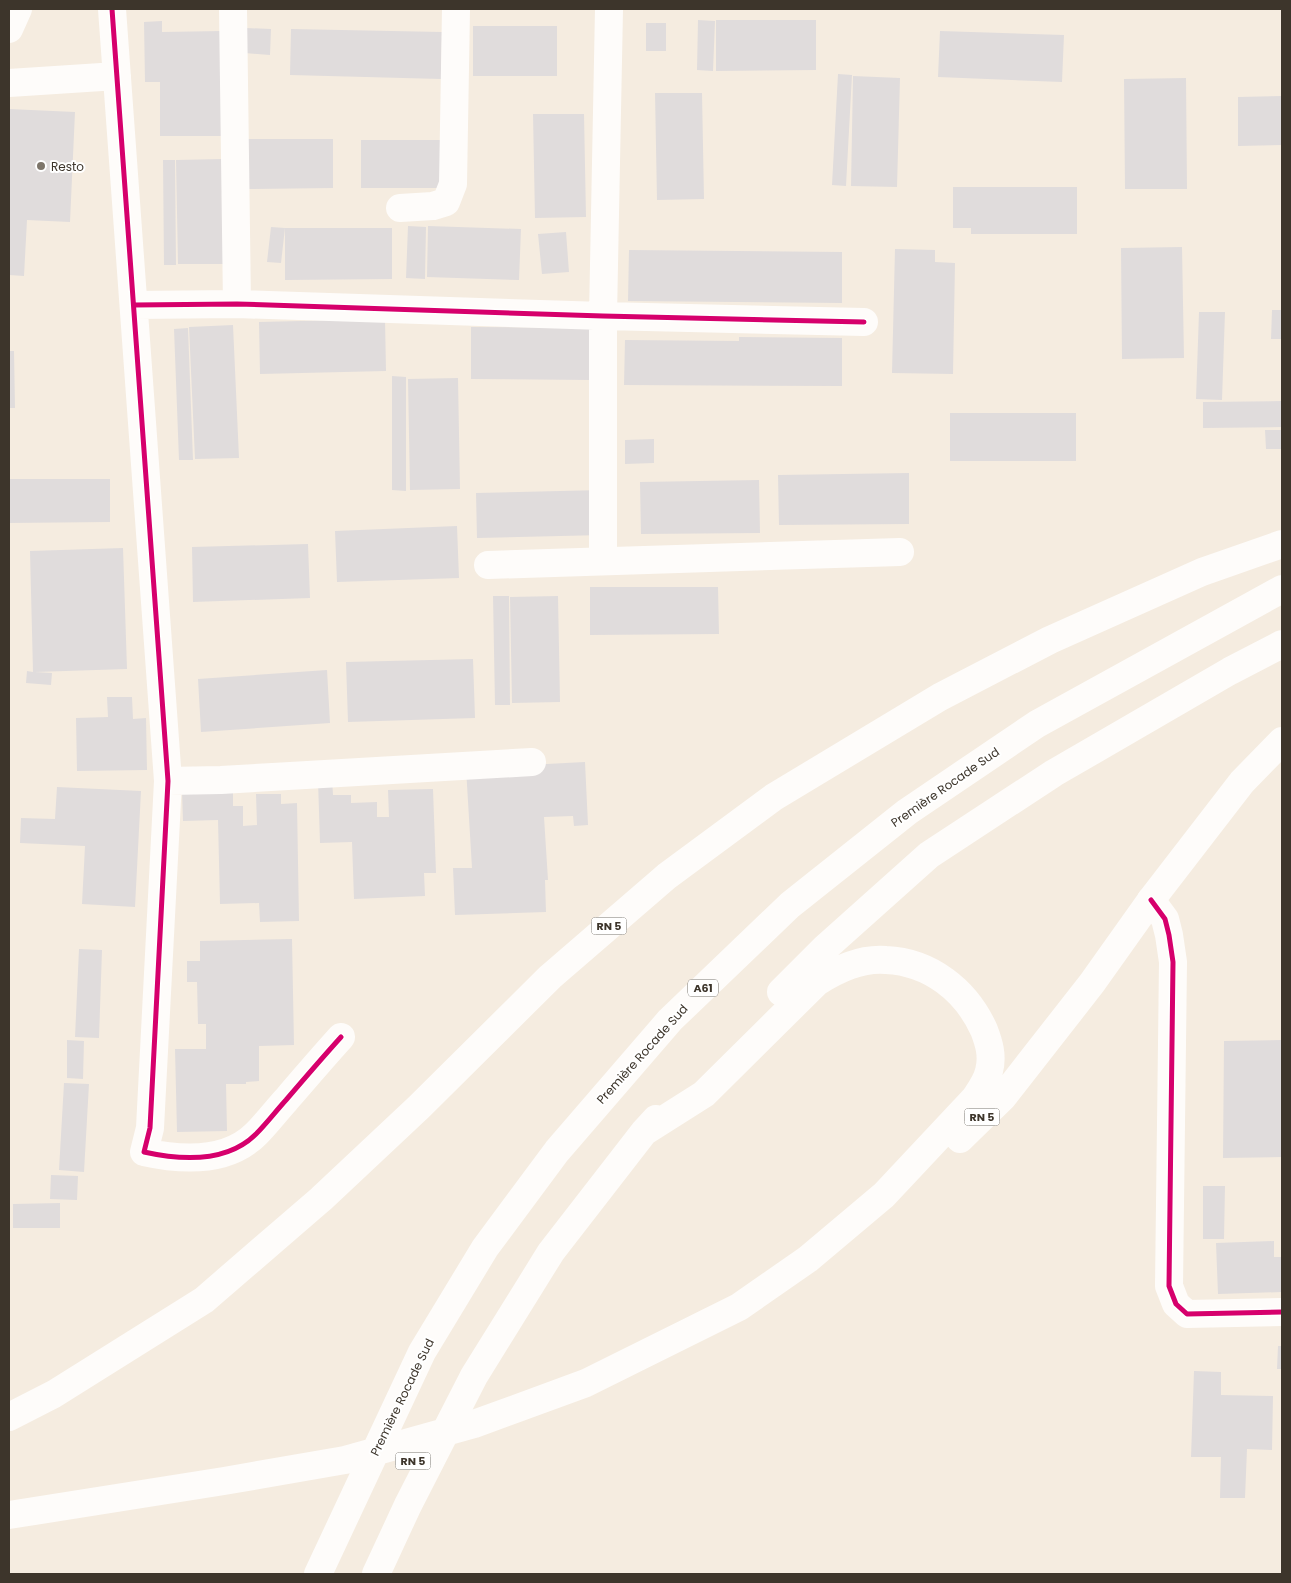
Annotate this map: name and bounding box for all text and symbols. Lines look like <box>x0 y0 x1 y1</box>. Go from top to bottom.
place label: Resto <box>51 158 84 175</box>
marker: Resto <box>35 160 47 172</box>
street label: Première Rocade Sud <box>887 743 1003 831</box>
road number: RN 5 <box>592 918 626 934</box>
road number: A61 <box>688 980 718 996</box>
street label: Première Rocade Sud <box>593 1000 691 1108</box>
road number: RN 5 <box>964 1108 1000 1126</box>
street label: Première Rocade Sud <box>366 1335 438 1459</box>
road number: RN 5 <box>396 1452 430 1470</box>

